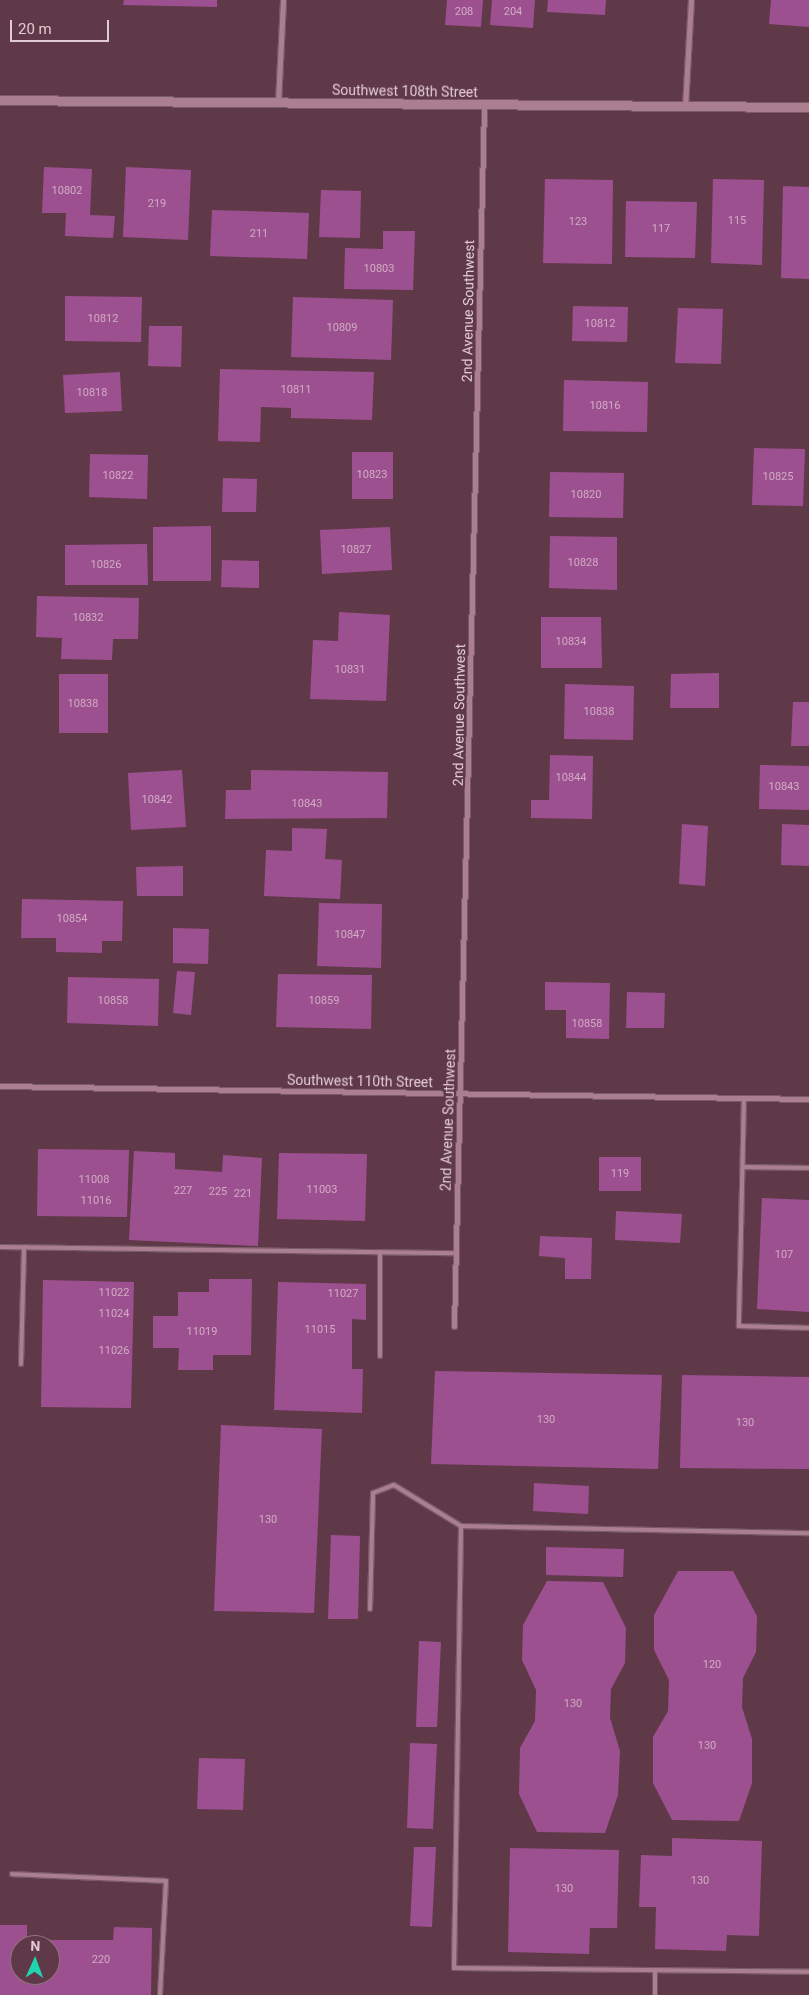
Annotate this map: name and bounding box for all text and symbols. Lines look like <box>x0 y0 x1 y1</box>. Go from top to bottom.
house number: 208 <box>455 5 473 19</box>
house number: 204 <box>504 5 522 19</box>
scale bar <box>12 10 111 42</box>
text: 20 m <box>18 20 52 38</box>
street label: Southwest 108th Street <box>332 81 478 101</box>
house number: 10802 <box>52 184 82 198</box>
house number: 219 <box>148 197 166 211</box>
house number: 115 <box>728 214 746 228</box>
house number: 123 <box>569 215 587 229</box>
house number: 117 <box>652 222 670 236</box>
house number: 211 <box>250 227 268 241</box>
street label: 2nd Avenue Southwest <box>458 240 478 382</box>
house number: 10803 <box>364 262 394 276</box>
house number: 10812 <box>88 312 118 326</box>
house number: 10812 <box>585 317 615 331</box>
house number: 10809 <box>327 321 357 335</box>
house number: 10811 <box>281 383 311 397</box>
house number: 10818 <box>77 386 107 400</box>
house number: 10816 <box>590 399 620 413</box>
house number: 10823 <box>357 468 387 482</box>
house number: 10822 <box>103 469 133 483</box>
house number: 10825 <box>763 470 793 484</box>
house number: 10820 <box>571 488 601 502</box>
house number: 10827 <box>341 543 371 557</box>
house number: 10828 <box>568 556 598 570</box>
house number: 10826 <box>91 558 121 572</box>
house number: 10832 <box>73 611 103 625</box>
house number: 10834 <box>556 635 586 649</box>
street label: 2nd Avenue Southwest <box>449 644 469 786</box>
house number: 10831 <box>335 663 365 677</box>
house number: 10838 <box>68 697 98 711</box>
house number: 10838 <box>584 705 614 719</box>
house number: 10844 <box>556 771 586 785</box>
house number: 10843 <box>769 780 799 794</box>
house number: 10842 <box>142 793 172 807</box>
house number: 10843 <box>292 797 322 811</box>
house number: 10854 <box>57 912 87 926</box>
house number: 10847 <box>335 928 365 942</box>
house number: 10858 <box>98 994 128 1008</box>
house number: 10859 <box>309 994 339 1008</box>
house number: 10858 <box>572 1017 602 1031</box>
street label: 2nd Avenue Southwest <box>437 1049 459 1191</box>
street label: Southwest 110th Street <box>287 1071 433 1091</box>
house number: 119 <box>611 1167 629 1181</box>
house number: 11008 <box>79 1173 109 1187</box>
house number: 11003 <box>307 1183 337 1197</box>
house number: 227 <box>174 1184 192 1198</box>
house number: 225 <box>209 1185 227 1199</box>
house number: 221 <box>234 1187 252 1201</box>
house number: 11016 <box>81 1194 111 1208</box>
house number: 107 <box>775 1248 793 1262</box>
house number: 11022 <box>99 1286 129 1300</box>
house number: 11027 <box>328 1287 358 1301</box>
house number: 11024 <box>99 1307 129 1321</box>
house number: 11015 <box>305 1323 335 1337</box>
house number: 11019 <box>187 1325 217 1339</box>
house number: 11026 <box>99 1344 129 1358</box>
house number: 130 <box>537 1413 555 1427</box>
house number: 130 <box>736 1416 754 1430</box>
house number: 130 <box>259 1513 277 1527</box>
house number: 120 <box>703 1658 721 1672</box>
house number: 130 <box>564 1697 582 1711</box>
house number: 130 <box>698 1739 716 1753</box>
house number: 130 <box>691 1874 709 1888</box>
house number: 130 <box>555 1882 573 1896</box>
north arrow <box>10 1935 60 1985</box>
text: N <box>30 1938 41 1954</box>
house number: 220 <box>92 1953 110 1967</box>

